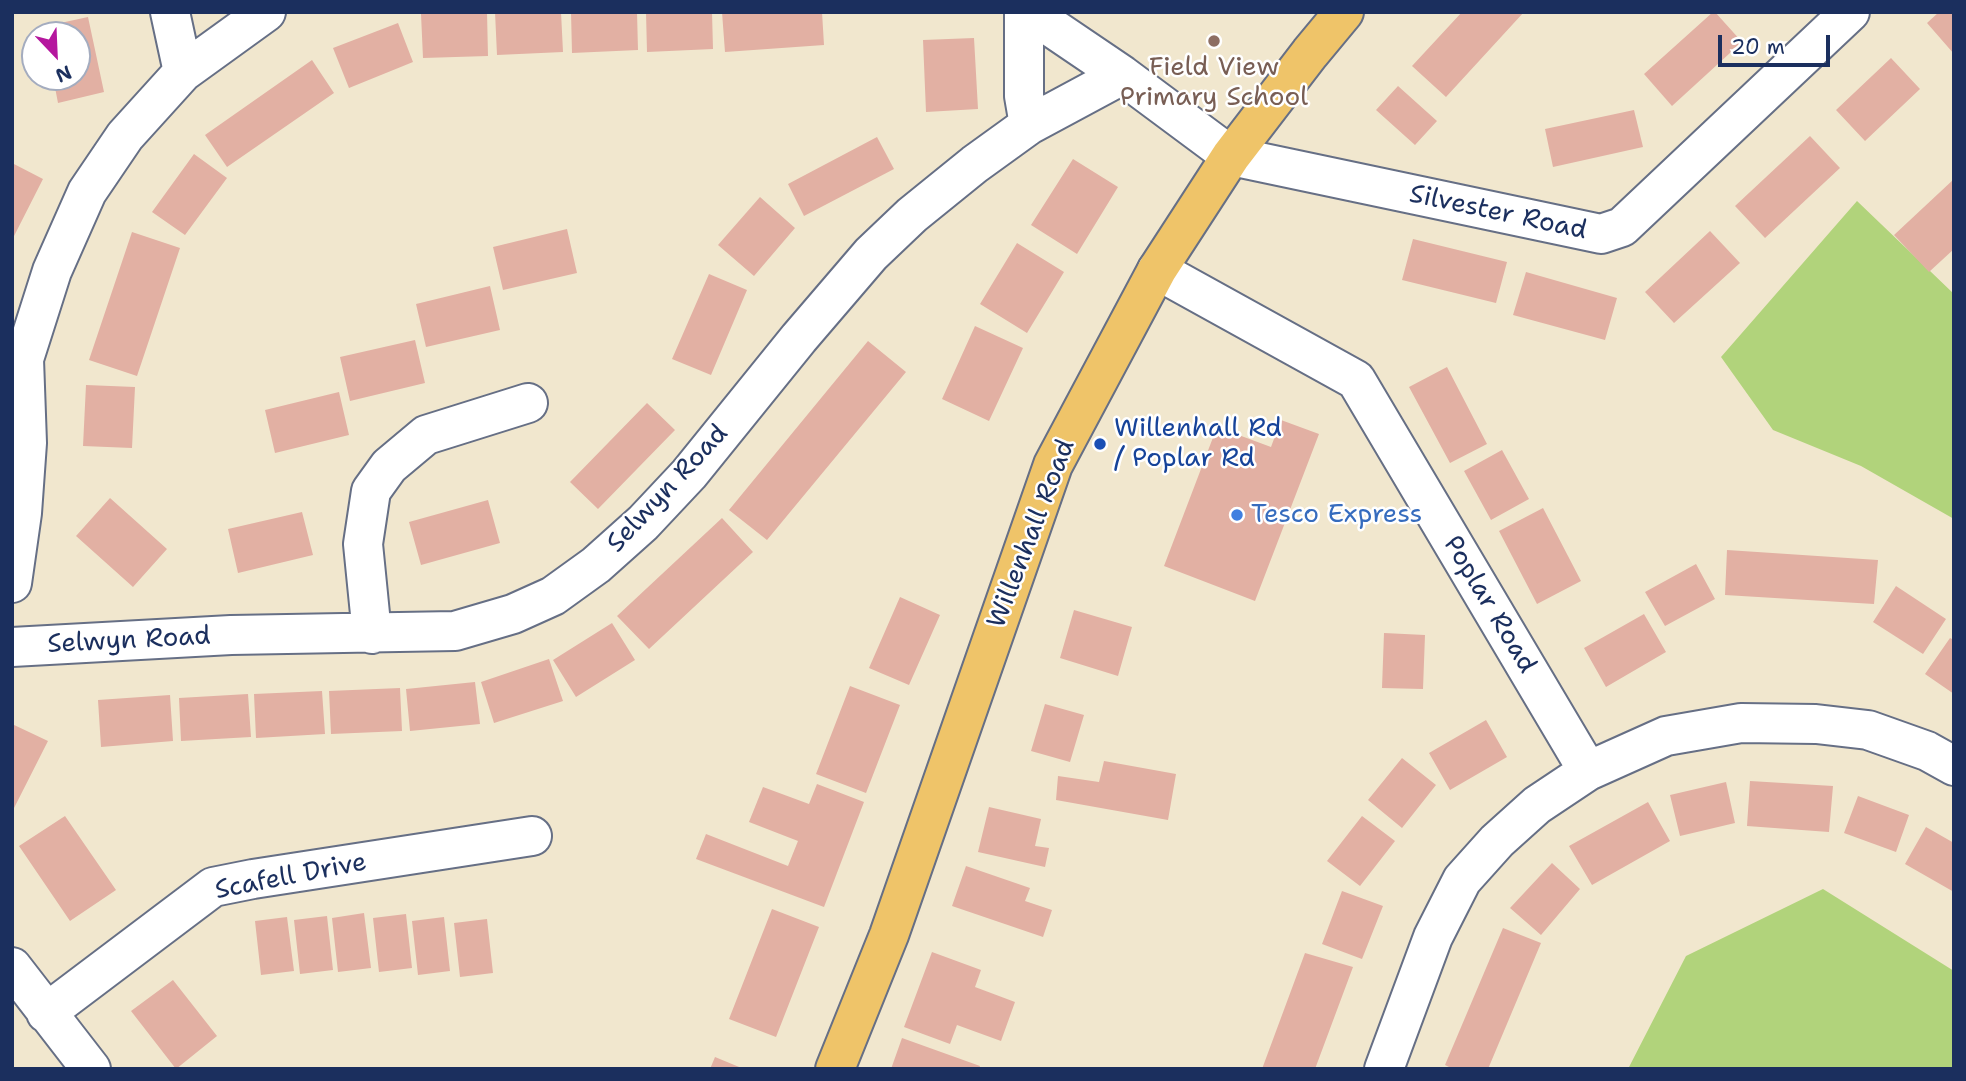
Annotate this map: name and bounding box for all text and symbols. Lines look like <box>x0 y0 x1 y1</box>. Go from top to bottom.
north arrow <box>21 21 91 91</box>
scale bar <box>1721 21 1833 65</box>
marker: Field View Primary School <box>1206 33 1222 49</box>
text: 20 m <box>1731 33 1785 61</box>
place label: Field View Primary School <box>1120 52 1308 114</box>
text: N <box>52 60 75 88</box>
street label: Silvester Road <box>1407 179 1589 247</box>
place label: Willenhall Rd / Poplar Rd <box>1114 413 1282 474</box>
street label: Selwyn Road <box>601 419 735 559</box>
street label: Willenhall Road <box>982 435 1082 633</box>
marker: Willenhall Rd / Poplar Rd <box>1092 436 1108 452</box>
place label: Tesco Express <box>1251 499 1422 531</box>
marker: Tesco Express <box>1229 507 1245 523</box>
street label: Poplar Road <box>1436 531 1542 679</box>
street label: Selwyn Road <box>47 621 211 661</box>
street label: Scafell Drive <box>213 847 369 907</box>

